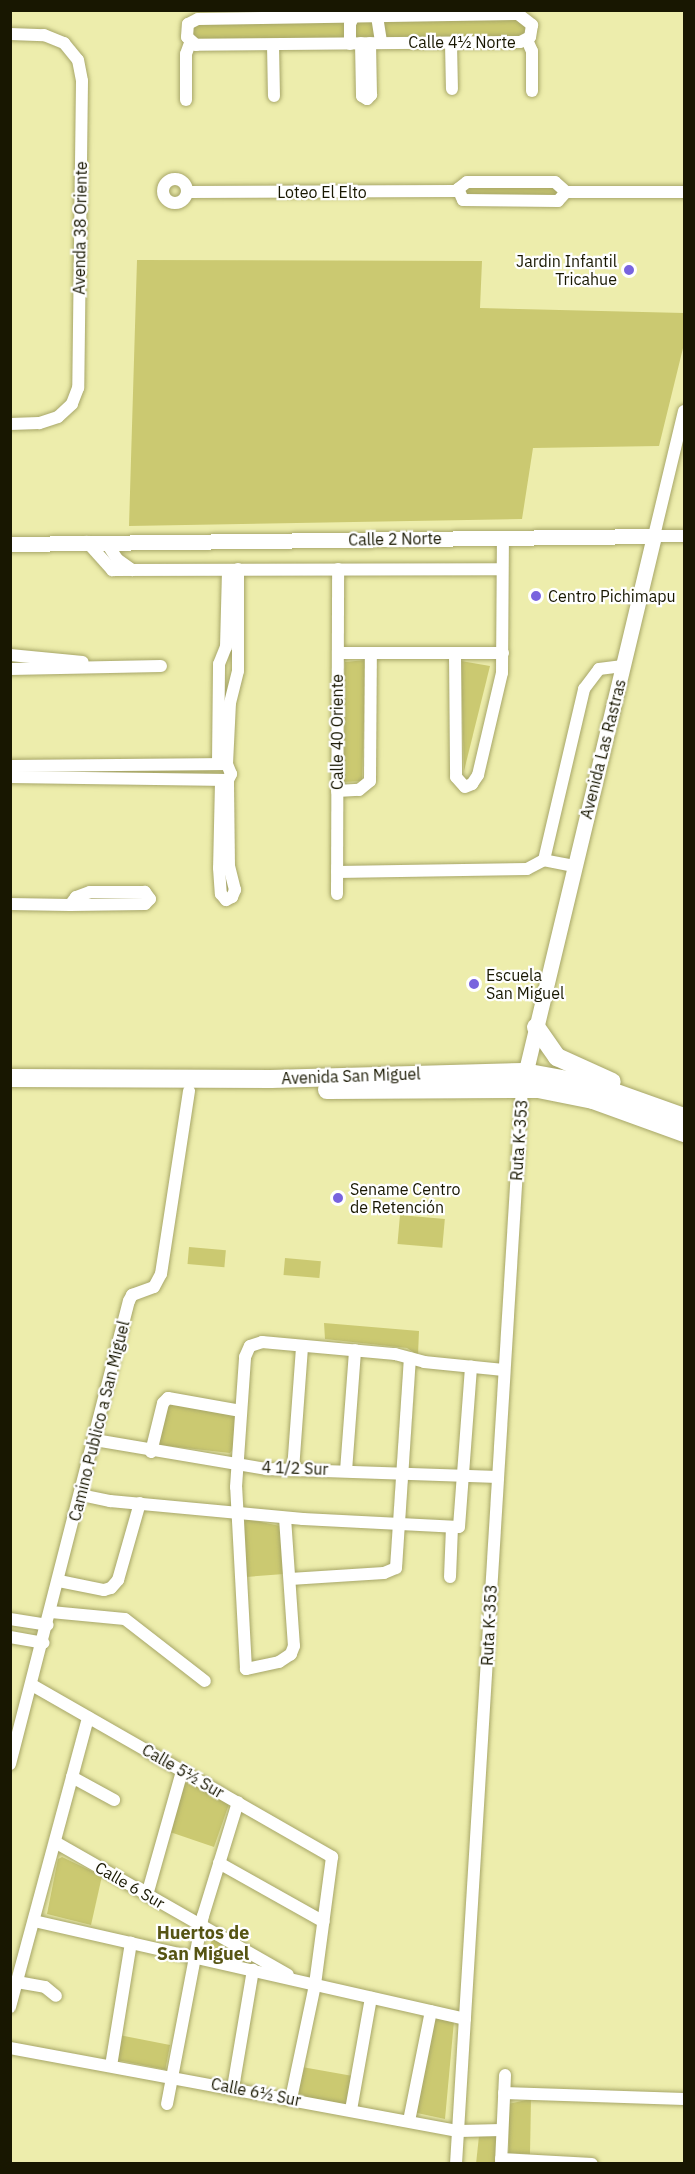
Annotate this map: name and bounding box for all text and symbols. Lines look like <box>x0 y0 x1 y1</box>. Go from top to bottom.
street label: Calle 4½ Norte <box>408 32 516 52</box>
street label: Avenda 38 Oriente <box>69 161 91 295</box>
street label: Loteo El Elto <box>277 182 367 202</box>
place label: Jardin Infantil Tricahue <box>516 251 617 289</box>
marker: Jardin Infantil Tricahue <box>622 263 636 277</box>
street label: Calle 2 Norte <box>348 529 442 549</box>
place label: Centro Pichimapu <box>548 586 676 606</box>
marker: Centro Pichimapu <box>529 589 543 603</box>
street label: Calle 40 Oriente <box>327 674 347 790</box>
street label: Avenida Las Rastras <box>576 677 630 821</box>
place label: Escuela San Miguel <box>486 965 564 1003</box>
marker: Escuela San Miguel <box>467 977 481 991</box>
street label: Avenida San Miguel <box>281 1064 421 1088</box>
street label: Ruta K-353 <box>507 1099 531 1181</box>
place label: Sename Centro de Retención <box>350 1179 460 1217</box>
marker: Sename Centro de Retención <box>331 1191 345 1205</box>
street label: Camino Publico a San Miguel <box>65 1319 133 1523</box>
street label: 4 1/2 Sur <box>261 1457 329 1479</box>
street label: Ruta K-353 <box>477 1584 501 1666</box>
street label: Calle 5½ Sur <box>139 1740 227 1802</box>
street label: Calle 6 Sur <box>92 1857 168 1913</box>
district label: Huertos de San Miguel <box>157 1923 249 1966</box>
street label: Calle 6½ Sur <box>209 2074 303 2110</box>

